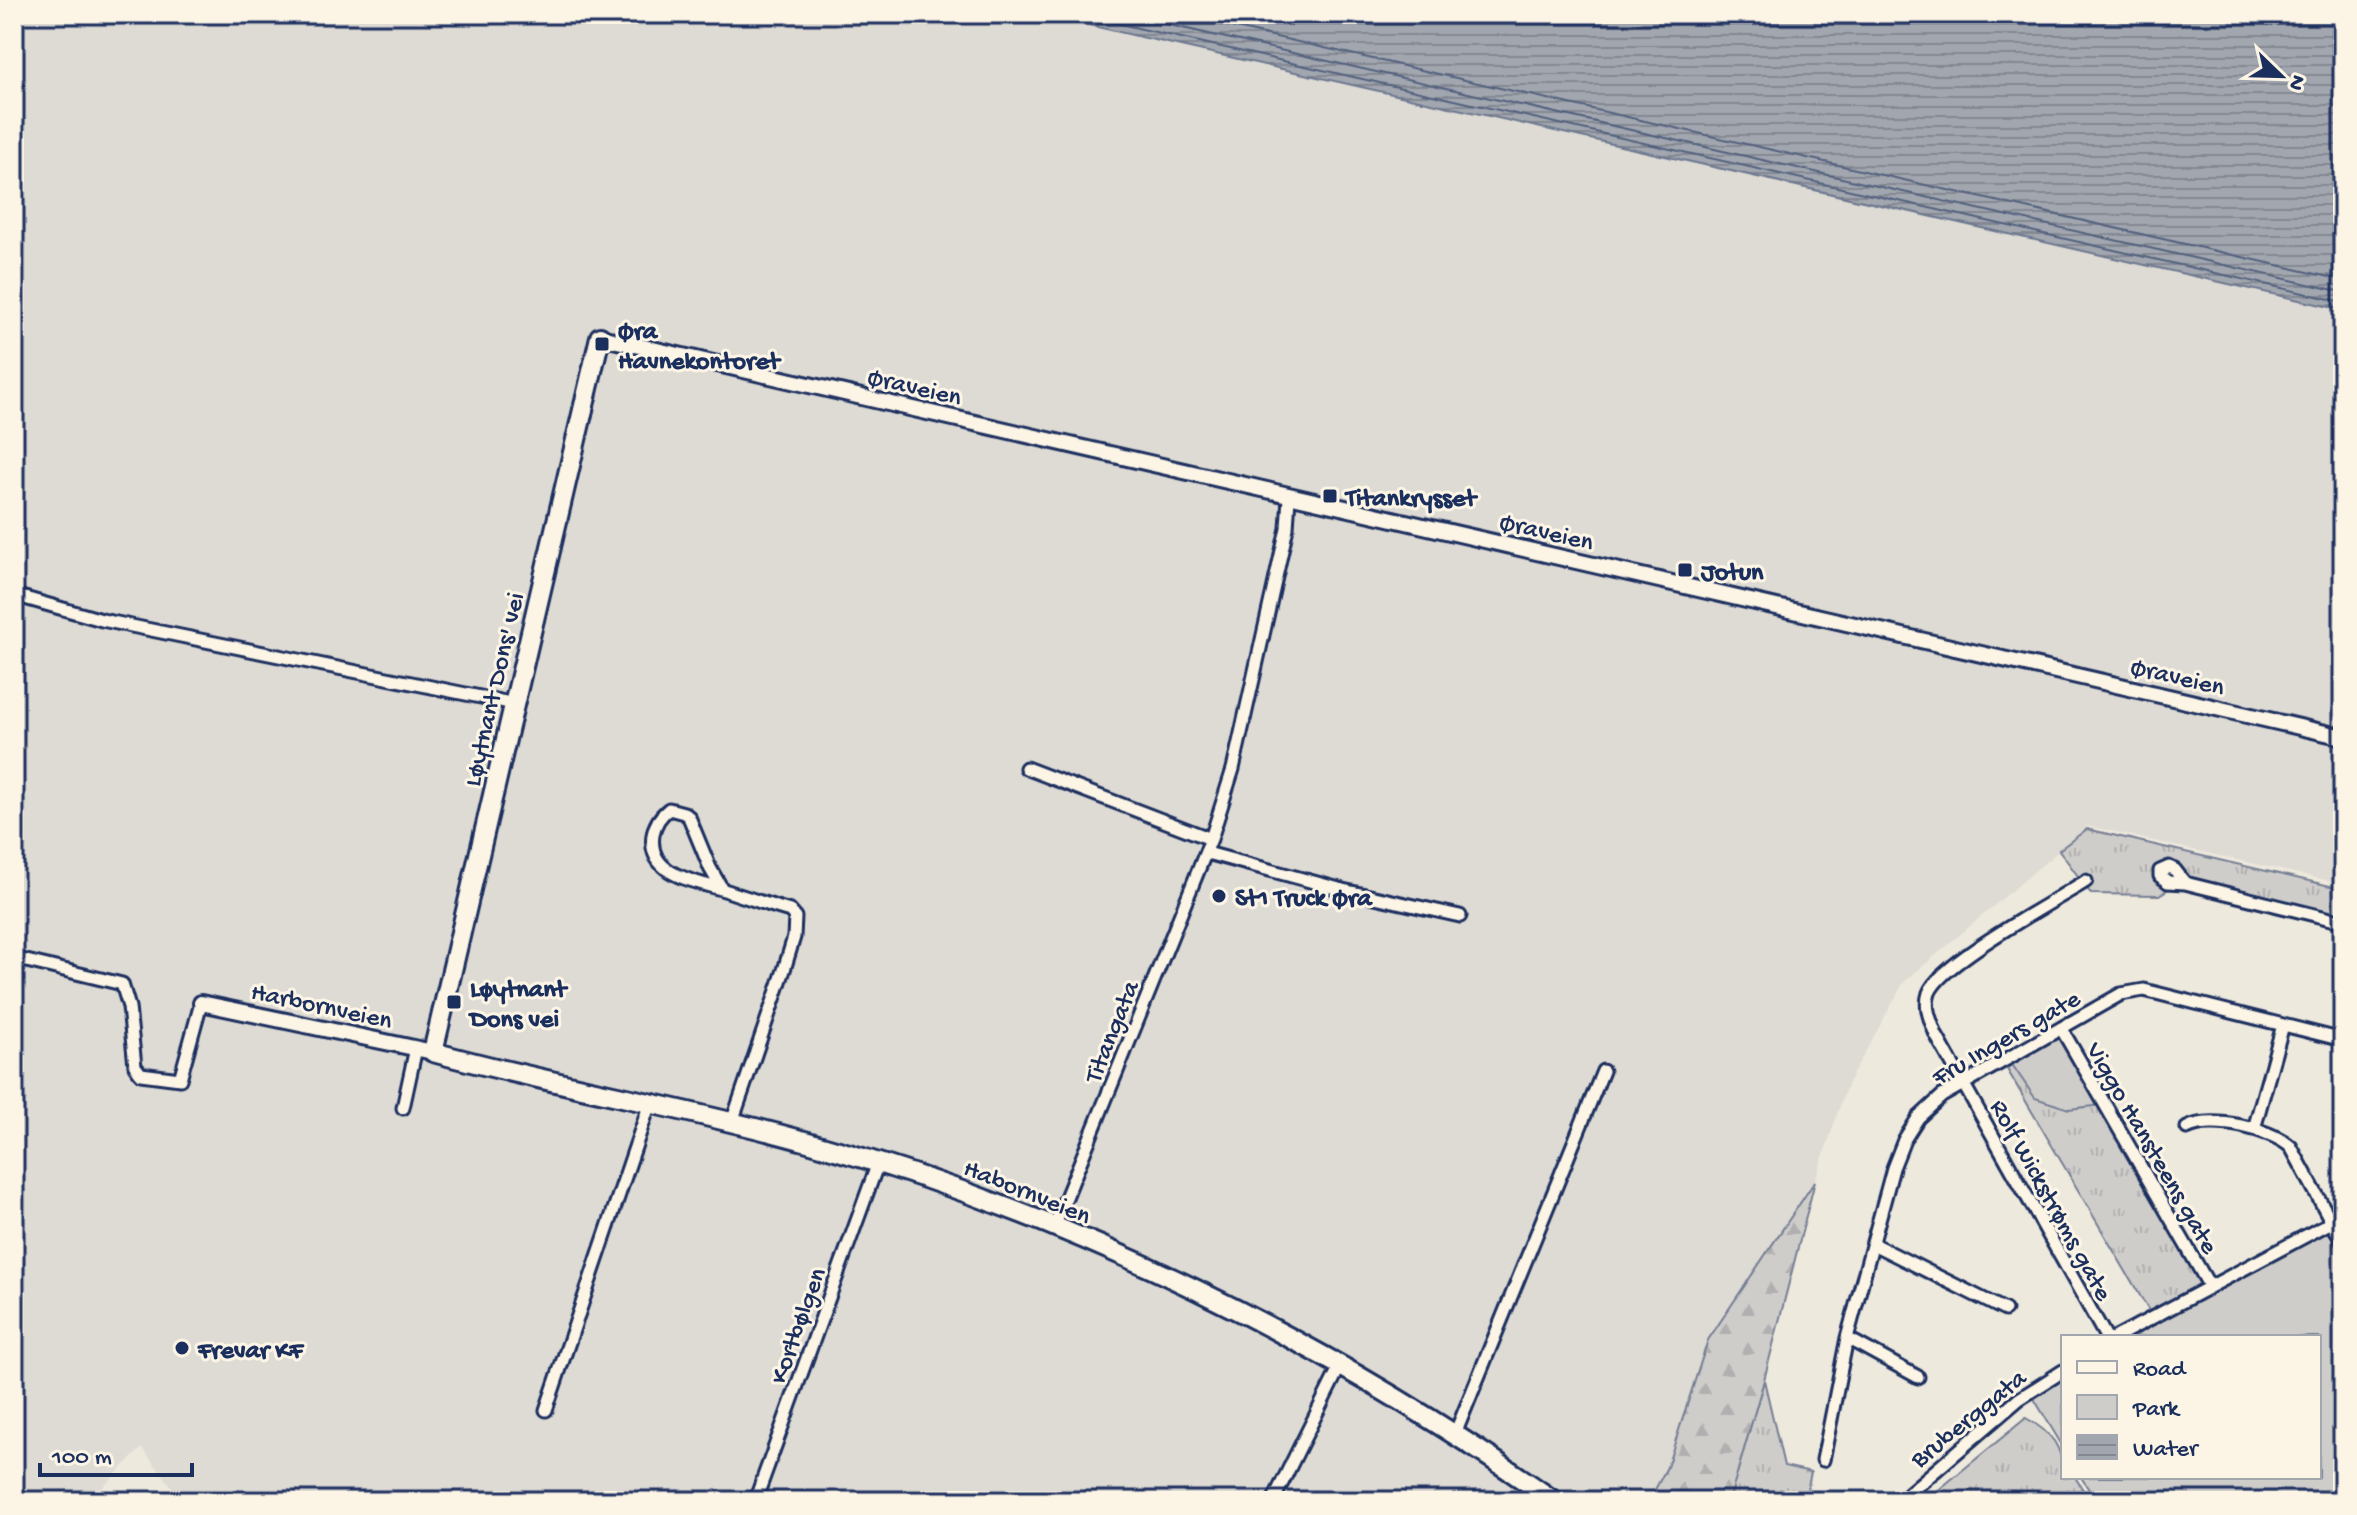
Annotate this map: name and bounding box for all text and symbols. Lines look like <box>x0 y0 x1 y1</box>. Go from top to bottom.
north arrow <box>2241 36 2321 116</box>
text: N <box>2281 71 2311 94</box>
place label: Øra Havnekontoret <box>618 318 782 379</box>
marker: Øra Havnekontoret <box>593 335 611 353</box>
street label: Øraveien <box>864 364 965 415</box>
place label: Titankrysset <box>1344 485 1478 516</box>
marker: Titankrysset <box>1321 487 1339 505</box>
street label: Øraveien <box>1496 509 1597 560</box>
place label: Jotun <box>1700 559 1764 590</box>
marker: Jotun <box>1676 561 1694 579</box>
street label: Løytnant Dons' vei <box>459 590 534 790</box>
street label: Øraveien <box>2127 654 2228 705</box>
place label: St1 Truck Øra <box>1235 885 1373 916</box>
marker: St1 Truck Øra <box>1210 887 1228 905</box>
place label: Løytnant Dons vei <box>468 976 569 1037</box>
street label: Titangata <box>1079 976 1149 1090</box>
street label: Harbornveien <box>248 978 395 1039</box>
street label: Fru Ingers gate <box>1927 985 2087 1095</box>
marker: Løytnant Dons vei <box>445 993 463 1011</box>
street label: Viggo Hansteens gate <box>2076 1037 2224 1261</box>
street label: Rolf Wickstrøms gate <box>1981 1095 2118 1308</box>
street label: Habornveien <box>958 1155 1095 1234</box>
street label: Kortbølgen <box>765 1264 836 1389</box>
legend <box>2061 1335 2321 1479</box>
place label: Frevar KF <box>197 1337 305 1368</box>
marker: Frevar KF <box>173 1339 191 1357</box>
text: Road <box>2133 1356 2187 1385</box>
street label: Bruberggata <box>1905 1363 2035 1477</box>
text: Park <box>2132 1396 2181 1425</box>
scale bar <box>40 1427 192 1477</box>
text: Water <box>2133 1436 2200 1465</box>
text: 100 m <box>51 1444 112 1473</box>

